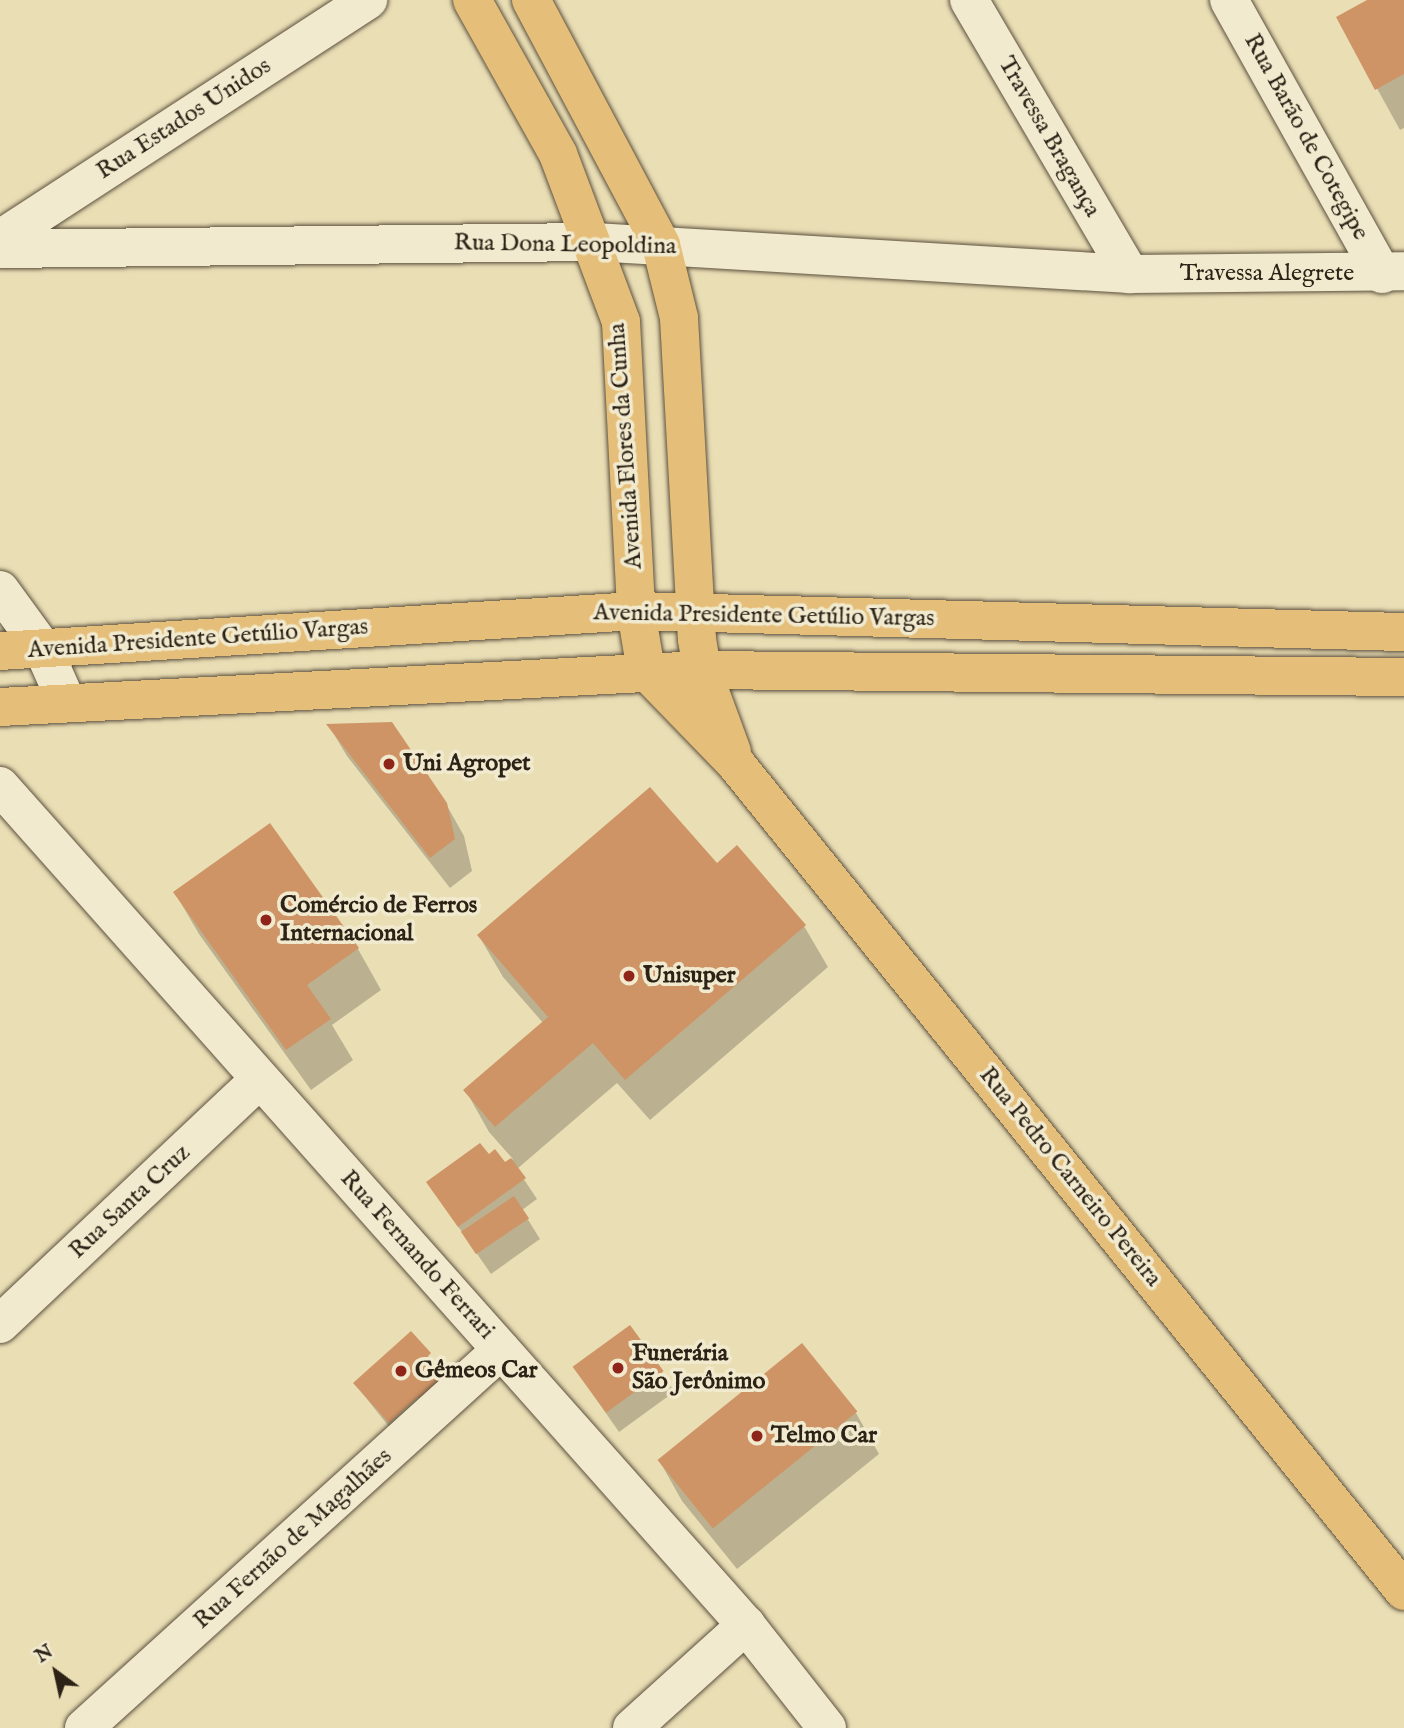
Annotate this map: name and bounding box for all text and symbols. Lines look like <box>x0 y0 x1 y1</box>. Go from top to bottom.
street label: Rua Barão de Cotegipe <box>1237 29 1375 245</box>
street label: Rua Estados Unidos <box>91 52 277 186</box>
street label: Travessa Bragança <box>991 52 1107 222</box>
street label: Rua Dona Leopoldina <box>453 229 677 261</box>
street label: Travessa Alegrete <box>1180 260 1354 288</box>
street label: Avenida Flores da Cunha <box>603 322 649 570</box>
street label: Avenida Presidente Getúlio Vargas <box>593 599 935 633</box>
street label: Avenida Presidente Getúlio Vargas <box>27 613 369 665</box>
place label: Uni Agropet <box>403 750 530 778</box>
marker: Uni Agropet <box>381 756 397 772</box>
place label: Comércio de Ferros Internacional <box>280 892 477 948</box>
marker: Comércio de Ferros Internacional <box>258 912 274 928</box>
place label: Unisuper <box>643 962 736 990</box>
marker: Unisuper <box>621 968 637 984</box>
street label: Rua Pedro Carneiro Pereira <box>973 1061 1167 1293</box>
street label: Rua Santa Cruz <box>64 1139 196 1265</box>
street label: Rua Fernando Ferrari <box>334 1165 500 1345</box>
place label: Funerária São Jerônimo <box>632 1340 765 1396</box>
place label: Gêmeos Car <box>415 1357 538 1385</box>
marker: Funerária São Jerônimo <box>610 1360 626 1376</box>
marker: Gêmeos Car <box>393 1363 409 1379</box>
place label: Telmo Car <box>771 1422 877 1450</box>
marker: Telmo Car <box>749 1428 765 1444</box>
street label: Rua Fernão de Magalhães <box>188 1442 398 1636</box>
north arrow <box>21 1637 91 1707</box>
text: N <box>31 1640 58 1669</box>

